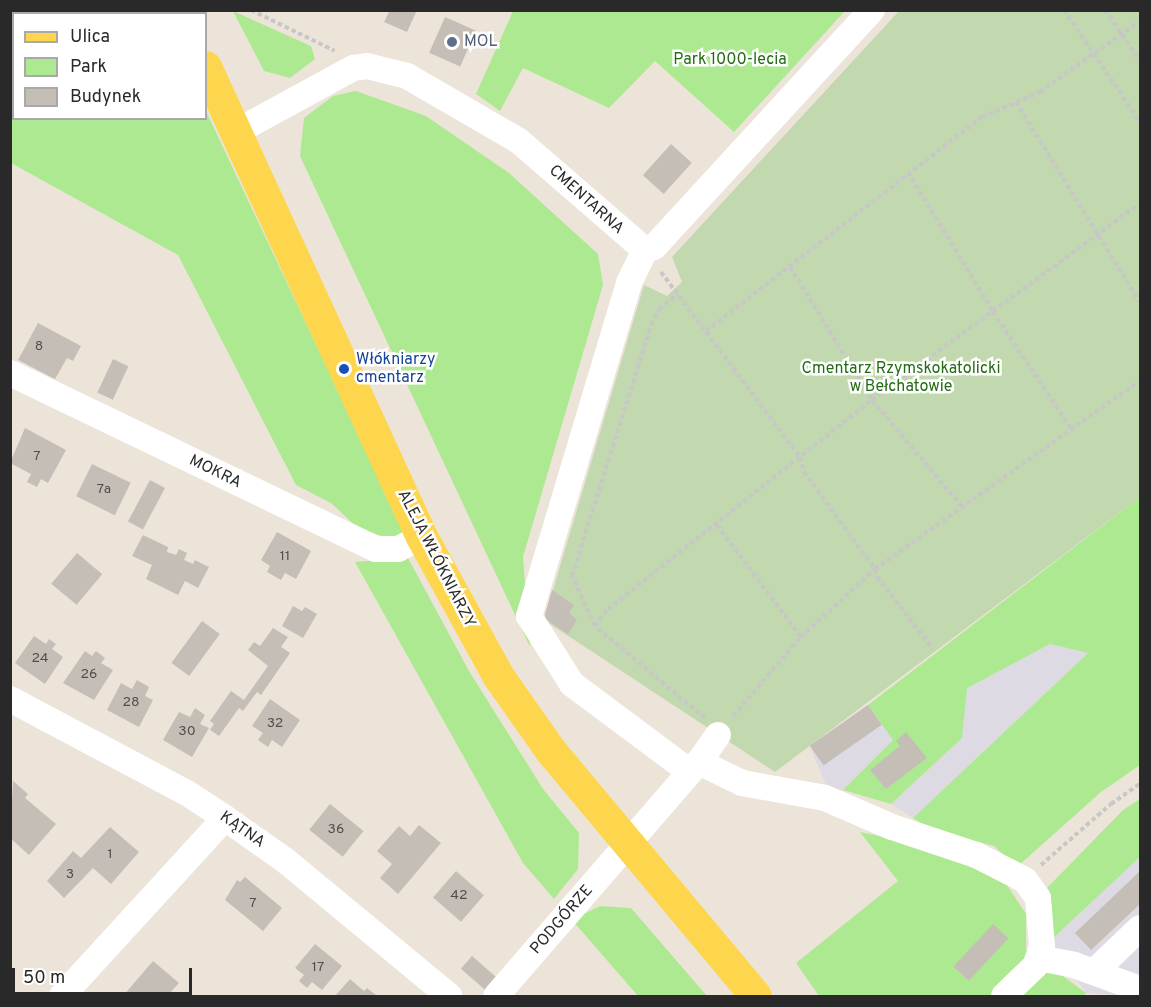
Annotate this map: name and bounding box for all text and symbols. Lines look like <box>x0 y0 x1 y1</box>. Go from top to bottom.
legend <box>12 12 207 120</box>
text: Ulica <box>70 26 110 49</box>
place label: MOL <box>464 32 497 52</box>
marker: MOL <box>445 35 459 49</box>
park label: Park 1000-lecia <box>673 50 787 70</box>
text: Park <box>70 56 107 79</box>
text: Budynek <box>70 86 141 109</box>
street label: CMENTARNA <box>545 161 627 239</box>
house number: 8 <box>35 339 43 355</box>
place label: Włókniarzy cmentarz <box>356 350 435 388</box>
park label: Cmentarz Rzymskokatolicki w Bełchatowie <box>802 359 1000 397</box>
marker: Włókniarzy cmentarz <box>337 362 351 376</box>
house number: 7 <box>33 449 41 465</box>
street label: MOKRA <box>186 451 244 493</box>
house number: 7a <box>97 482 111 498</box>
street label: ALEJA WŁÓKNIARZY <box>393 486 479 632</box>
house number: 11 <box>280 549 290 565</box>
house number: 24 <box>31 651 49 667</box>
house number: 26 <box>81 667 97 683</box>
house number: 28 <box>122 695 140 711</box>
house number: 32 <box>267 716 283 732</box>
house number: 30 <box>178 724 196 740</box>
street label: KĄTNA <box>216 808 268 852</box>
house number: 36 <box>328 822 344 838</box>
house number: 1 <box>107 847 113 863</box>
house number: 3 <box>66 867 74 883</box>
street label: PODGÓRZE <box>527 881 597 959</box>
house number: 42 <box>450 888 468 904</box>
house number: 7 <box>249 896 257 912</box>
scale bar <box>15 956 195 994</box>
house number: 17 <box>312 960 324 976</box>
text: 50 m <box>23 967 65 990</box>

